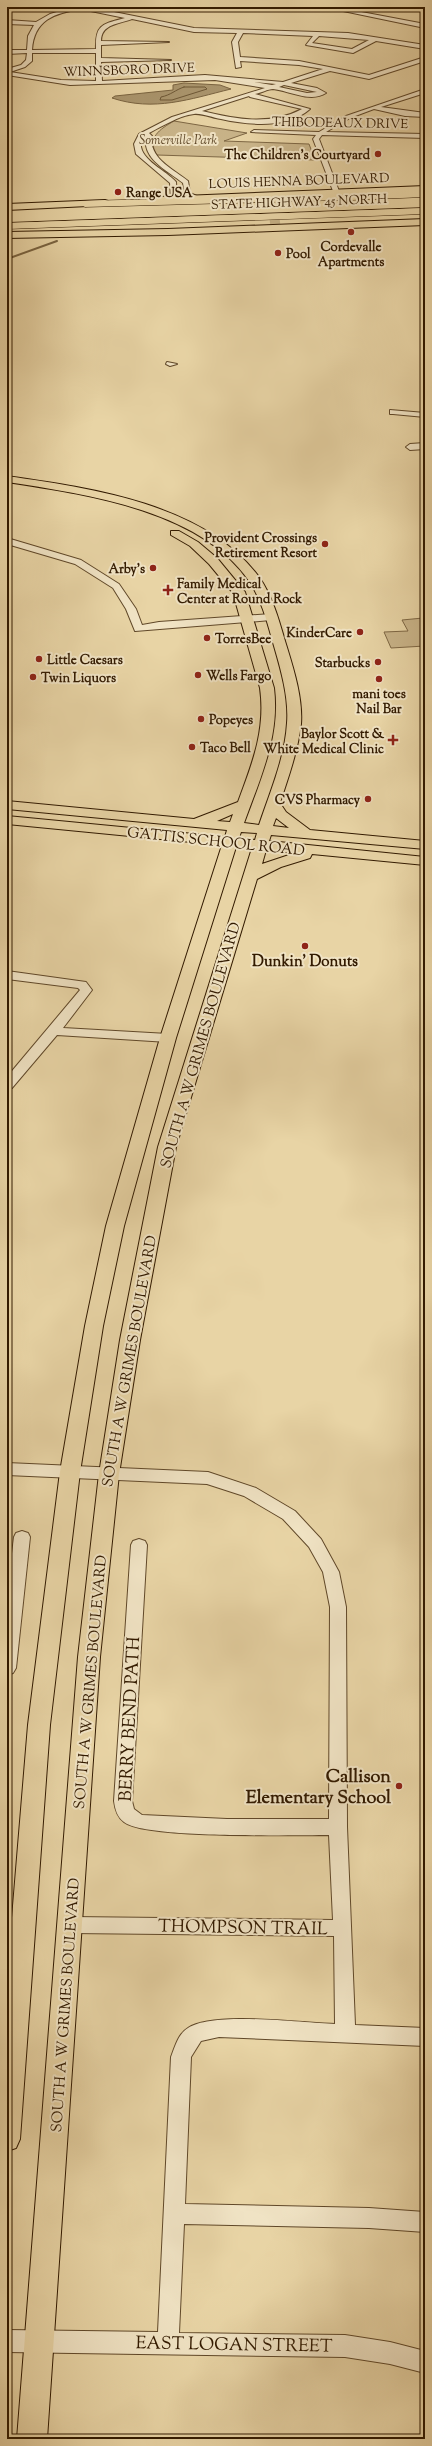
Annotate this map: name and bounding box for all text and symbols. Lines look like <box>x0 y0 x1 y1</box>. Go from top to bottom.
street label: WINNSBORO DRIVE <box>63 60 195 82</box>
street label: THIBODEAUX DRIVE <box>272 114 408 134</box>
park label: Somerville Park <box>139 132 217 150</box>
place label: The Children's Courtyard <box>224 147 371 165</box>
marker: The Children's Courtyard <box>373 149 383 159</box>
street label: LOUIS HENNA BOULEVARD <box>208 170 390 194</box>
place label: Range USA <box>126 185 193 203</box>
marker: Range USA <box>113 187 123 197</box>
street label: STATE HIGHWAY 45 NORTH <box>211 191 388 215</box>
marker: Cordevalle Apartments <box>346 227 356 237</box>
place label: Cordevalle Apartments <box>318 239 384 272</box>
place label: Pool <box>286 246 311 264</box>
marker: Pool <box>273 248 283 258</box>
place label: Provident Crossings Retirement Resort <box>205 530 318 563</box>
marker: Provident Crossings Retirement Resort <box>320 539 330 549</box>
place label: Arby's <box>109 561 145 579</box>
marker: Arby's <box>148 563 158 573</box>
place label: Family Medical Center at Round Rock <box>177 576 303 609</box>
marker: Family Medical Center at Round Rock <box>162 584 174 596</box>
place label: KinderCare <box>286 625 352 643</box>
marker: KinderCare <box>355 627 365 637</box>
place label: TorresBee <box>215 631 271 649</box>
marker: TorresBee <box>202 633 212 643</box>
place label: Little Caesars <box>47 652 123 670</box>
marker: Little Caesars <box>34 654 44 664</box>
place label: Starbucks <box>315 655 370 673</box>
marker: Starbucks <box>373 657 383 667</box>
place label: Wells Fargo <box>206 668 271 686</box>
place label: Twin Liquors <box>41 670 116 688</box>
marker: Wells Fargo <box>193 670 203 680</box>
marker: Twin Liquors <box>28 672 38 682</box>
marker: mani toes Nail Bar <box>374 674 384 684</box>
place label: mani toes Nail Bar <box>352 686 406 719</box>
place label: Popeyes <box>209 712 253 730</box>
marker: Popeyes <box>196 714 206 724</box>
place label: Baylor Scott & White Medical Clinic <box>263 726 385 759</box>
marker: Baylor Scott & White Medical Clinic <box>387 734 399 746</box>
place label: Taco Bell <box>200 740 251 758</box>
marker: Taco Bell <box>187 742 197 752</box>
place label: CVS Pharmacy <box>275 792 361 810</box>
marker: CVS Pharmacy <box>363 794 373 804</box>
street label: GATTIS SCHOOL ROAD <box>126 823 306 862</box>
street label: SOUTH A W GRIMES BOULEVARD <box>156 920 247 1171</box>
marker: Dunkin' Donuts <box>300 941 310 951</box>
place label: Dunkin' Donuts <box>252 952 358 973</box>
street label: SOUTH A W GRIMES BOULEVARD <box>98 1234 163 1489</box>
street label: SOUTH A W GRIMES BOULEVARD <box>70 1554 113 1810</box>
street label: BERRY BEND PATH <box>114 1636 148 1802</box>
place label: Callison Elementary School <box>246 1765 392 1812</box>
marker: Callison Elementary School <box>394 1781 404 1791</box>
street label: SOUTH A W GRIMES BOULEVARD <box>47 1877 86 2133</box>
street label: THOMPSON TRAIL <box>158 1915 328 1943</box>
street label: EAST LOGAN STREET <box>135 2331 333 2361</box>

